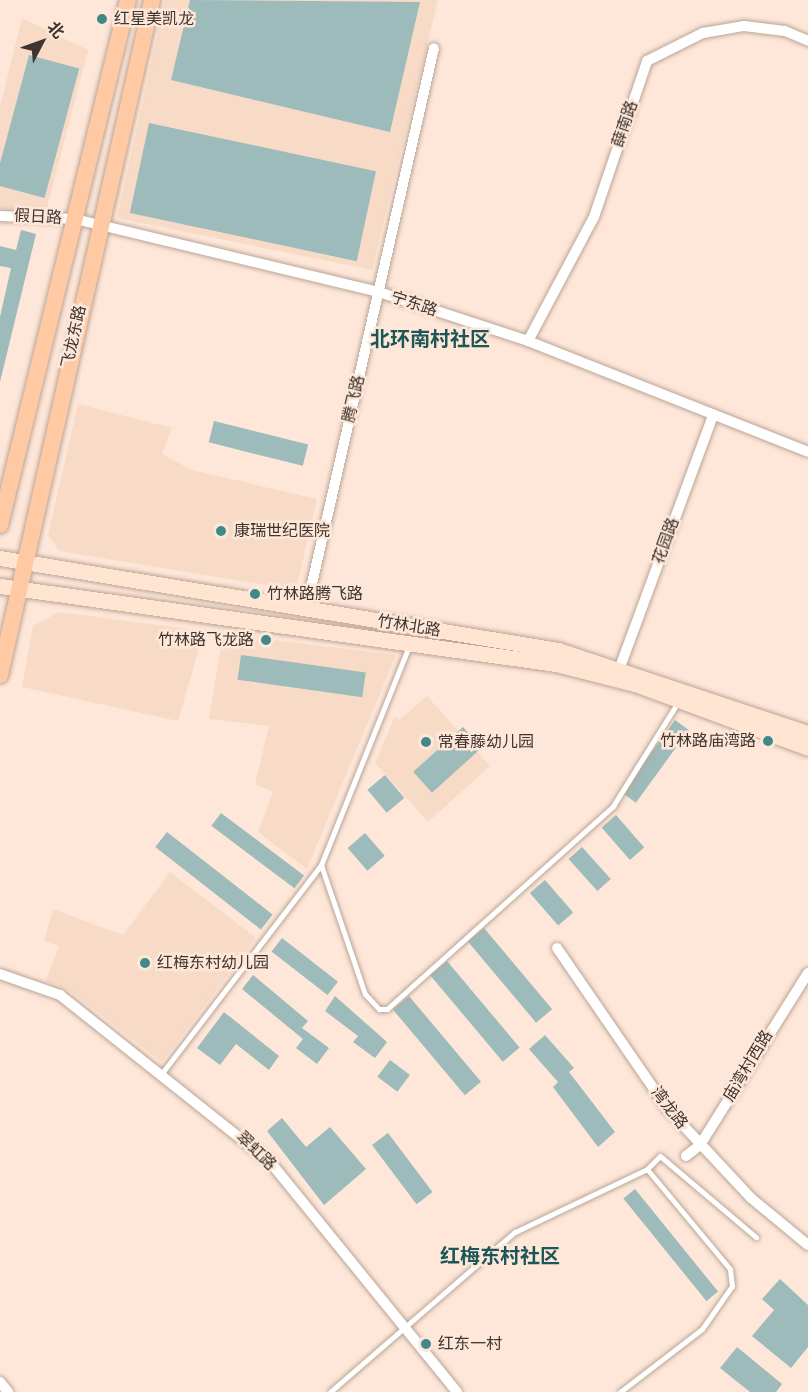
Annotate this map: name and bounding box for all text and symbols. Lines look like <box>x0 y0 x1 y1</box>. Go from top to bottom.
place label: 红星美凯龙 <box>114 9 194 29</box>
north arrow <box>12 12 72 72</box>
marker: 红星美凯龙 <box>95 12 109 26</box>
text: 北 <box>44 18 68 42</box>
street label: 薛南路 <box>608 98 642 150</box>
street label: 假日路 <box>14 206 62 228</box>
street label: 宁东路 <box>388 287 440 321</box>
street label: 飞龙东路 <box>58 304 90 370</box>
district label: 北环南村社区 <box>370 327 490 351</box>
street label: 腾飞路 <box>339 373 369 425</box>
street label: 花园路 <box>649 515 683 567</box>
place label: 康瑞世纪医院 <box>234 521 330 541</box>
marker: 康瑞世纪医院 <box>212 522 230 540</box>
place label: 竹林路腾飞路 <box>267 584 363 604</box>
marker: 竹林路腾飞路 <box>248 587 262 601</box>
street label: 竹林北路 <box>376 612 442 640</box>
place label: 竹林路飞龙路 <box>158 630 254 650</box>
marker: 竹林路飞龙路 <box>259 633 273 647</box>
place label: 竹林路庙湾路 <box>660 731 756 751</box>
place label: 常春藤幼儿园 <box>438 732 534 752</box>
marker: 竹林路庙湾路 <box>761 734 775 748</box>
marker: 常春藤幼儿园 <box>419 735 433 749</box>
place label: 红梅东村幼儿园 <box>157 953 269 973</box>
marker: 红梅东村幼儿园 <box>138 956 152 970</box>
street label: 庙湾村西路 <box>719 1027 777 1105</box>
street label: 湾龙路 <box>647 1083 691 1133</box>
street label: 翠虹路 <box>232 1127 280 1175</box>
district label: 红梅东村社区 <box>440 1244 560 1268</box>
place label: 红东一村 <box>438 1334 502 1354</box>
marker: 红东一村 <box>419 1337 433 1351</box>

